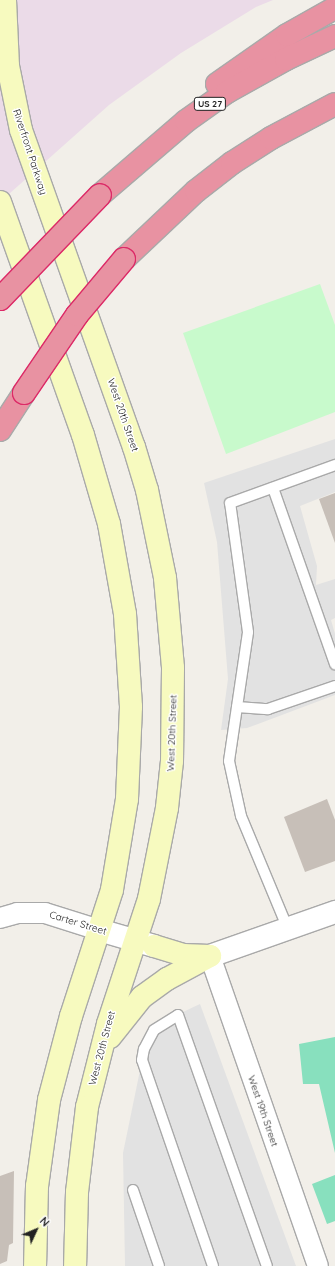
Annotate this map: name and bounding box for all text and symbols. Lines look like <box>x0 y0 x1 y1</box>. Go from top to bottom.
road number: US 27 <box>193 97 227 111</box>
street label: Riverfront Parkway <box>11 108 49 196</box>
street label: West 20th Street <box>105 377 141 453</box>
street label: West 20th Street <box>165 695 179 771</box>
street label: Carter Street <box>48 909 108 937</box>
street label: West 20th Street <box>86 1009 118 1087</box>
street label: West 19th Street <box>245 1074 281 1148</box>
north arrow <box>16 1210 56 1250</box>
text: N <box>37 1214 52 1229</box>

